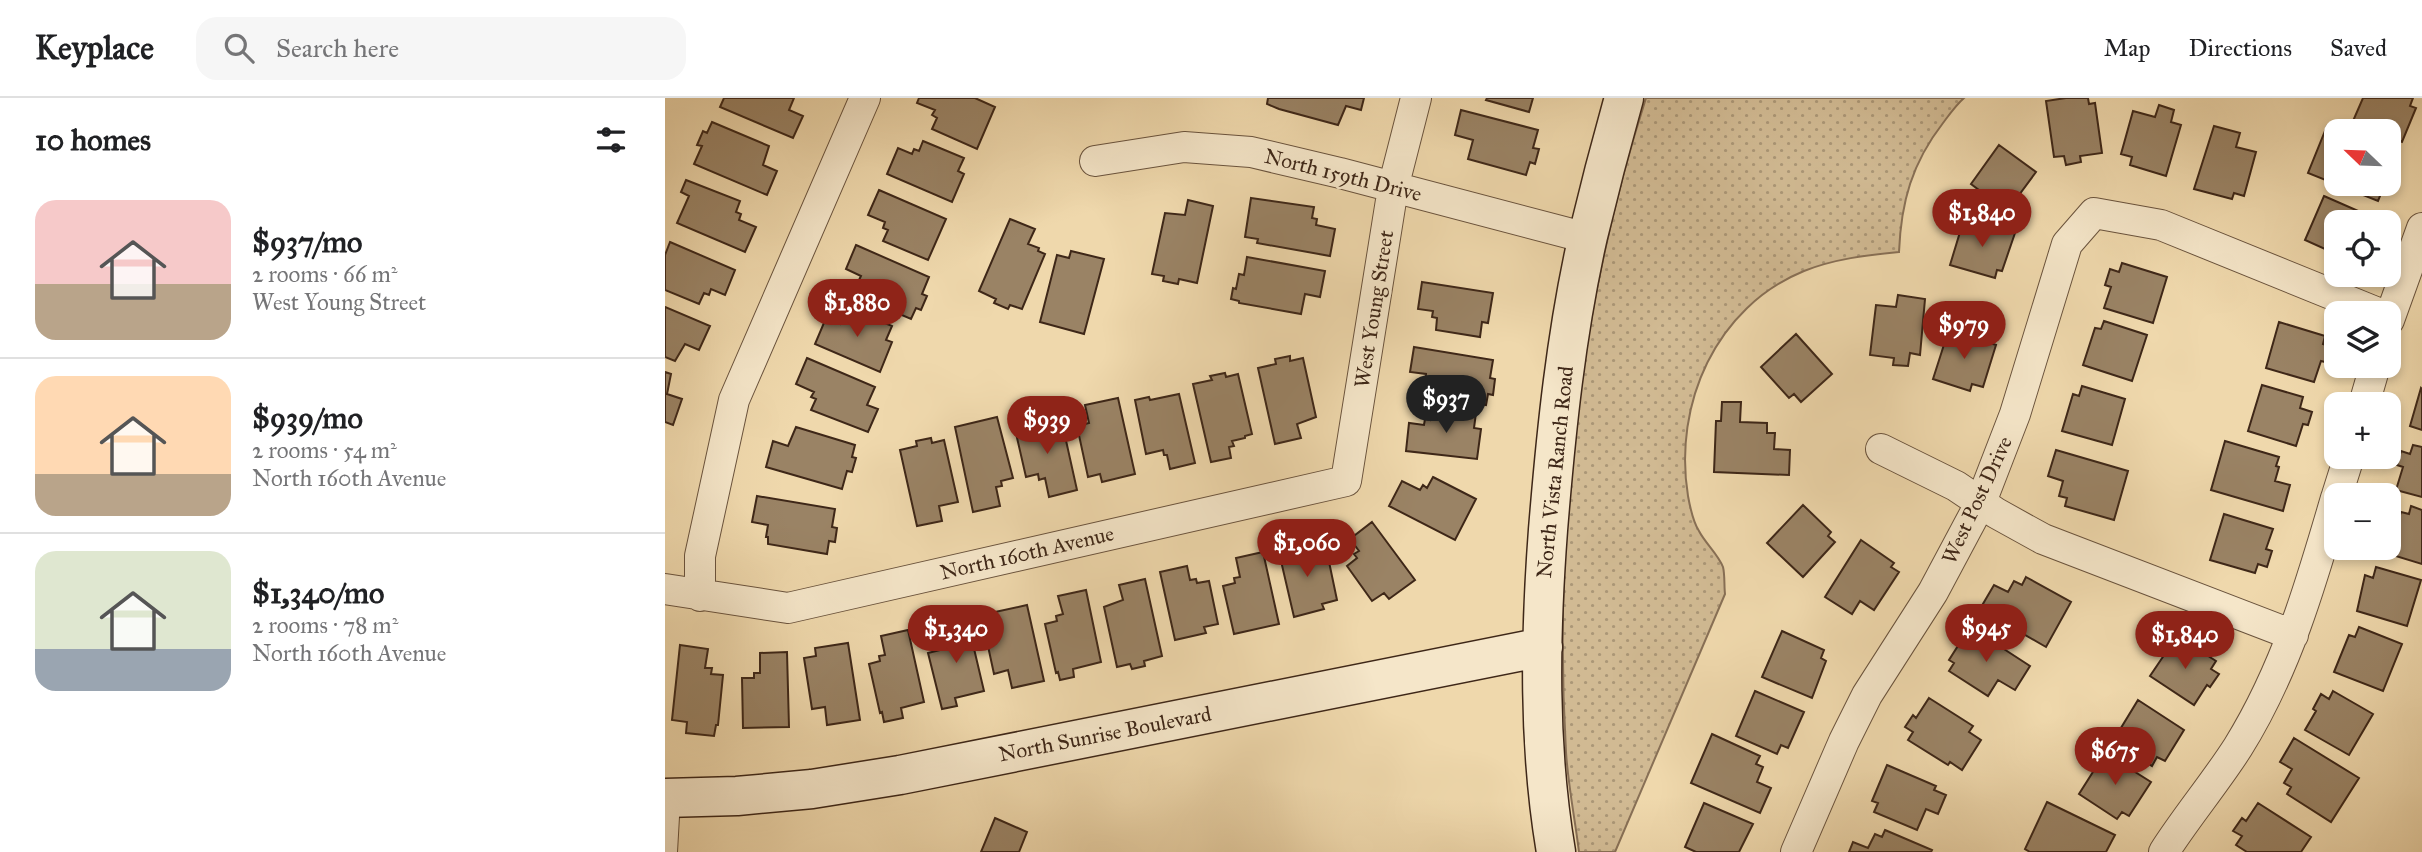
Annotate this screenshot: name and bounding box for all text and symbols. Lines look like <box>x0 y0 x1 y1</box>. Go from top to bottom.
search box <box>196 17 686 80</box>
text: Keyplace <box>35 28 154 68</box>
icon: search <box>220 29 258 67</box>
text: Search here <box>276 32 399 64</box>
text: Map <box>2104 33 2151 63</box>
text: Directions <box>2189 33 2292 63</box>
text: Saved <box>2330 33 2387 63</box>
north arrow <box>2324 119 2401 196</box>
map controls <box>2324 119 2401 560</box>
icon: filters <box>592 121 630 159</box>
text: 10 homes <box>35 122 151 158</box>
street label: North 159th Drive <box>1262 143 1424 207</box>
pin: $1,840 <box>1925 190 2039 249</box>
text: $1,840 <box>1948 198 2016 226</box>
button: locate <box>2324 210 2401 287</box>
text: $937/mo <box>252 224 362 260</box>
icon: home <box>91 228 175 312</box>
street label: West Young Street <box>1349 228 1399 390</box>
text: 2 rooms · 66 m² <box>252 260 397 288</box>
pin: $1,880 <box>800 280 914 339</box>
text: West Young Street <box>252 288 426 316</box>
text: $1,880 <box>824 288 890 316</box>
button: layers <box>2324 301 2401 378</box>
pin: $979 <box>1923 302 2005 361</box>
text: $979 <box>1939 310 1989 338</box>
street label: North Vista Ranch Road <box>1531 364 1579 579</box>
pin: $937 <box>1405 376 1487 435</box>
text: $937 <box>1422 384 1470 412</box>
button: + <box>2324 392 2401 469</box>
pin: $939 <box>1006 396 1088 456</box>
text: $939/mo <box>252 400 363 436</box>
icon: home <box>91 404 175 488</box>
text: $939 <box>1023 405 1071 433</box>
street label: West Post Drive <box>1936 432 2018 568</box>
text: 2 rooms · 54 m² <box>252 436 397 464</box>
text: North 160th Avenue <box>252 464 446 492</box>
button: − <box>2324 483 2401 560</box>
pin: $1,060 <box>1250 519 1364 579</box>
street label: North 160th Avenue <box>938 520 1117 586</box>
text: $1,060 <box>1273 528 1341 556</box>
text: $1,340/mo <box>252 575 384 611</box>
icon: home <box>91 579 175 663</box>
pin: $945 <box>1945 604 2027 664</box>
pin: $1,340 <box>899 606 1013 665</box>
text: 2 rooms · 78 m² <box>252 611 398 639</box>
pin: $1,840 <box>2128 612 2242 671</box>
text: $945 <box>1961 613 2011 641</box>
text: $1,340 <box>924 614 988 642</box>
text: $1,840 <box>2151 620 2219 648</box>
text: North 160th Avenue <box>252 639 446 667</box>
street label: North Sunrise Boulevard <box>996 701 1214 767</box>
pin: $675 <box>2074 728 2156 787</box>
text: $675 <box>2091 736 2139 764</box>

